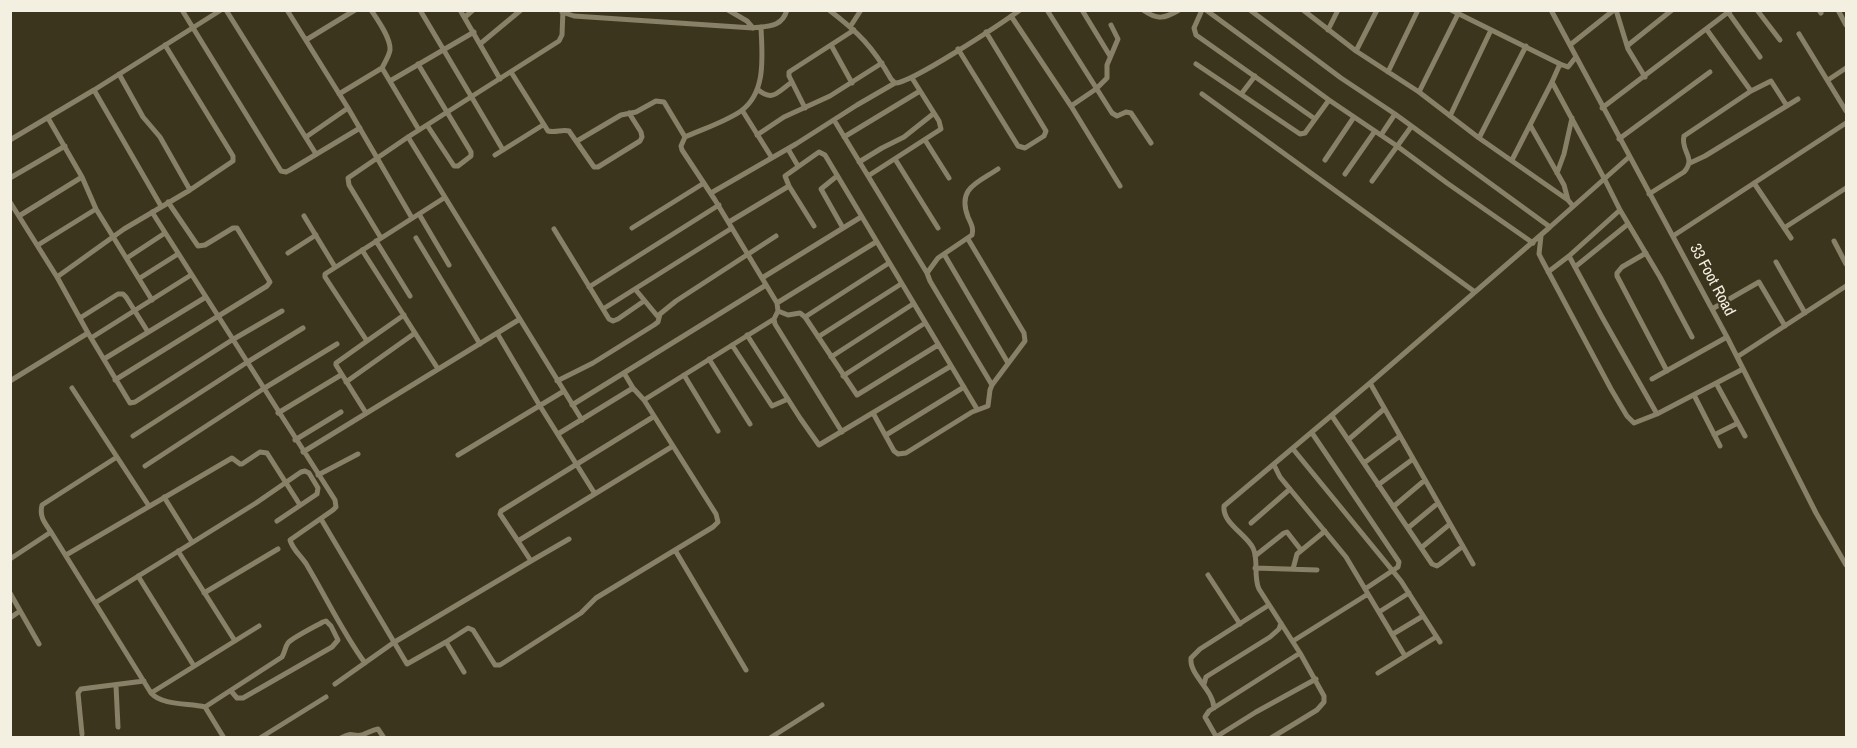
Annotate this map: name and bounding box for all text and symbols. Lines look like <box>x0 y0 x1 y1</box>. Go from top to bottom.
street label: 33 Foot Road <box>1685 241 1739 319</box>

